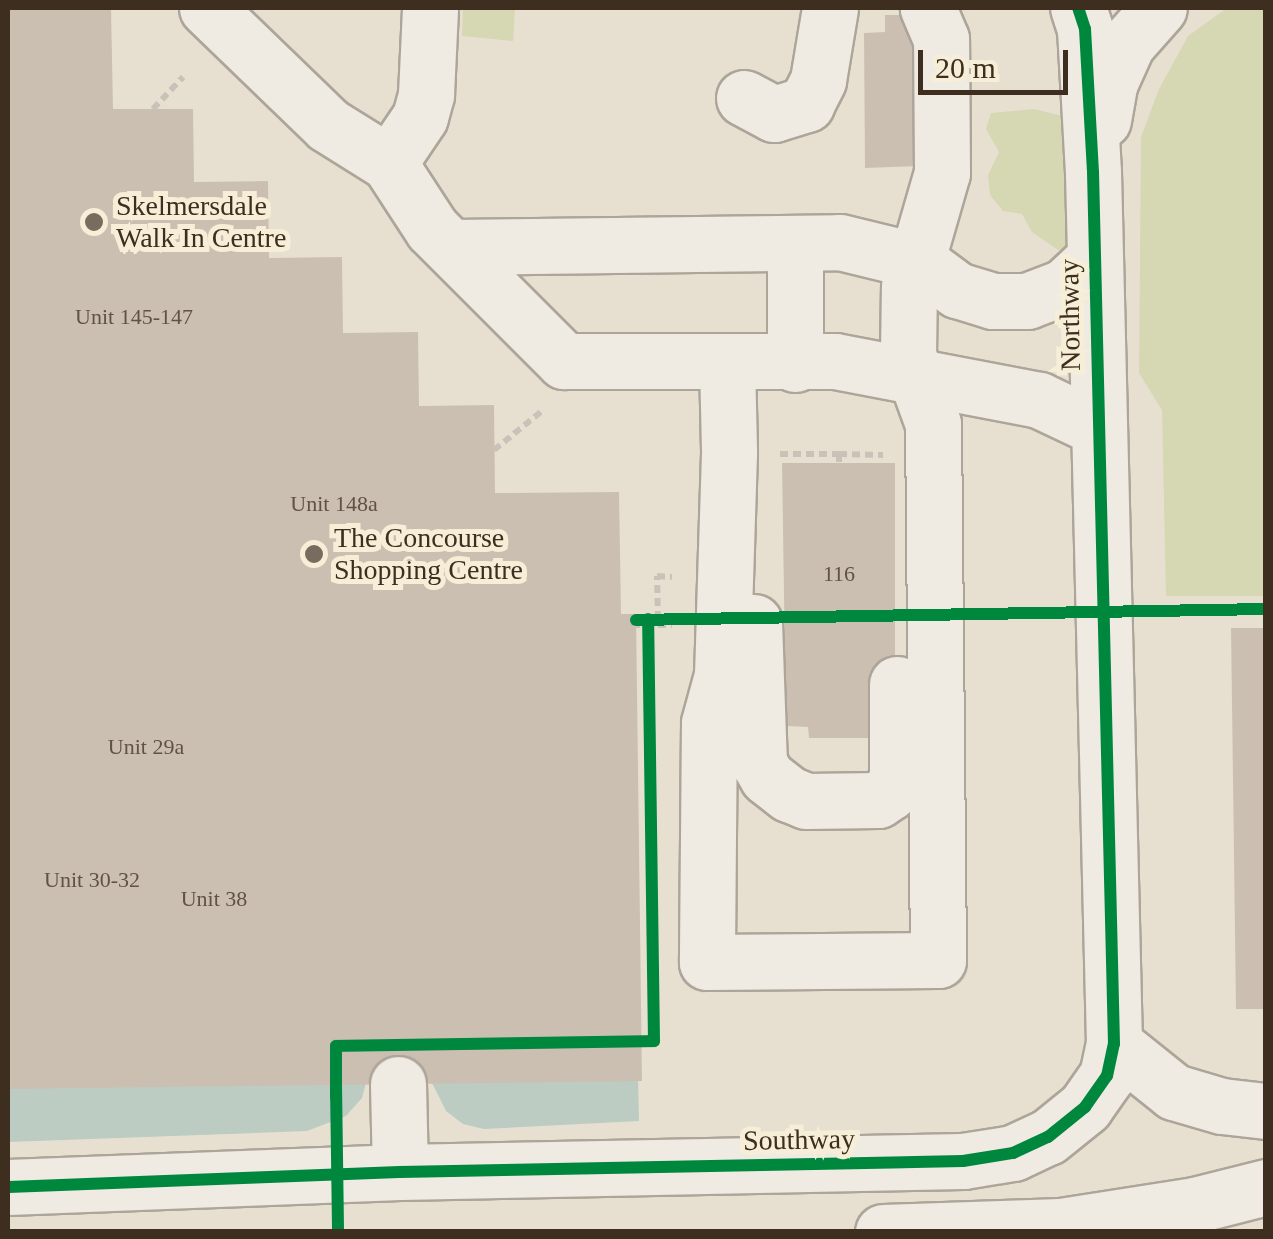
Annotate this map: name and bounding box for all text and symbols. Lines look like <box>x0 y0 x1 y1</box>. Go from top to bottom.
scale bar <box>923 30 1073 92</box>
text: 20 m <box>935 51 996 84</box>
place label: Skelmersdale Walk In Centre <box>116 189 286 255</box>
marker: Skelmersdale Walk In Centre <box>81 209 107 235</box>
street label: Northway <box>1052 259 1088 371</box>
house number: Unit 145-147 <box>75 304 193 330</box>
house number: Unit 148a <box>290 491 378 517</box>
place label: The Concourse Shopping Centre <box>334 521 523 587</box>
marker: The Concourse Shopping Centre <box>303 543 325 565</box>
house number: 116 <box>823 561 855 587</box>
house number: Unit 29a <box>108 734 184 760</box>
house number: Unit 30-32 <box>44 867 140 893</box>
house number: Unit 38 <box>181 886 247 912</box>
street label: Southway <box>743 1122 855 1158</box>

